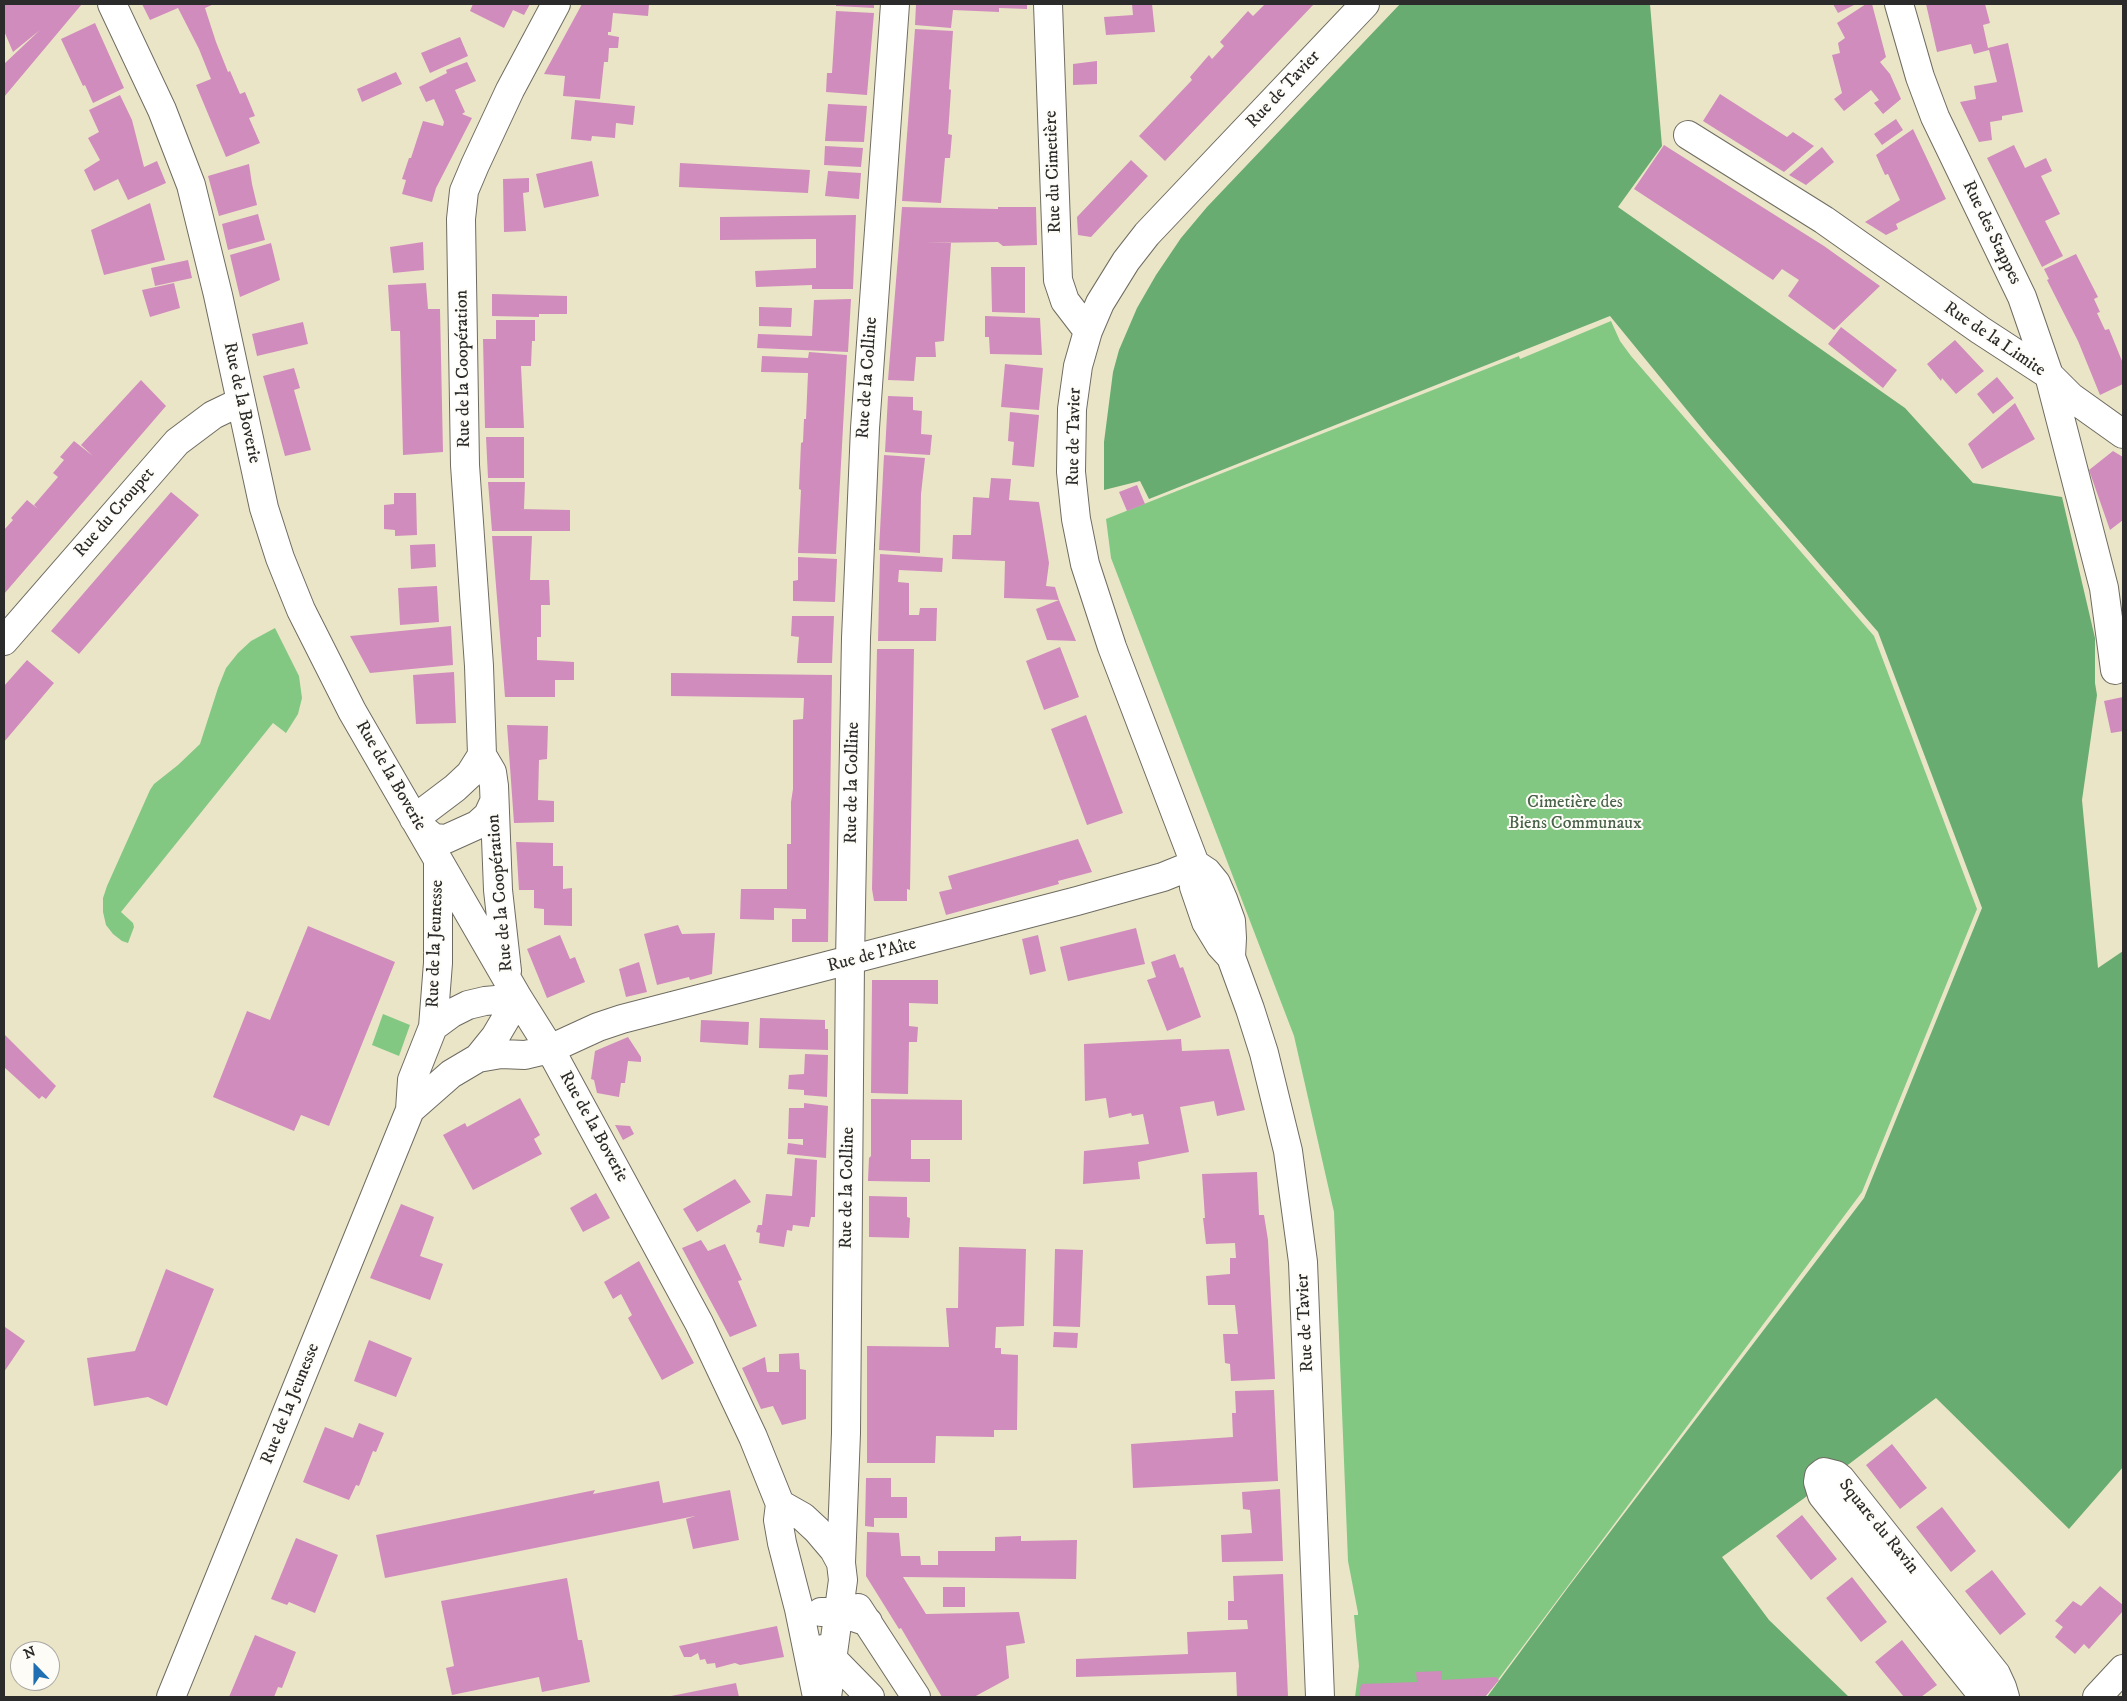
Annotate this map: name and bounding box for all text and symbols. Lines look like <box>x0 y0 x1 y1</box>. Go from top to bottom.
street label: Rue de Tavier <box>1242 47 1326 133</box>
street label: Rue du Cimetière <box>1041 110 1067 234</box>
street label: Rue des Stappes <box>1957 178 2025 288</box>
street label: Rue de la Coopération <box>452 290 476 448</box>
street label: Rue de la Limite <box>1939 298 2049 382</box>
street label: Rue de la Colline <box>853 316 883 440</box>
street label: Rue de la Boverie <box>218 340 264 466</box>
street label: Rue de Tavier <box>1063 388 1087 486</box>
street label: Rue du Croupet <box>70 464 160 562</box>
street label: Rue de la Boverie <box>350 717 430 835</box>
street label: Rue de la Colline <box>841 722 865 844</box>
park label: Cimetière des Biens Communaux <box>1508 792 1642 834</box>
street label: Rue de la Coopération <box>483 813 519 973</box>
street label: Rue de la Jeunesse <box>423 879 449 1009</box>
street label: Rue de l'Aîte <box>825 934 919 978</box>
street label: Rue de la Boverie <box>554 1068 632 1186</box>
street label: Rue de la Colline <box>836 1127 860 1249</box>
street label: Rue de Tavier <box>1293 1273 1319 1373</box>
street label: Rue de la Jeunesse <box>257 1340 325 1468</box>
street label: Square du Ravin <box>1833 1475 1923 1579</box>
north arrow <box>10 1641 60 1691</box>
text: N <box>21 1643 38 1664</box>

